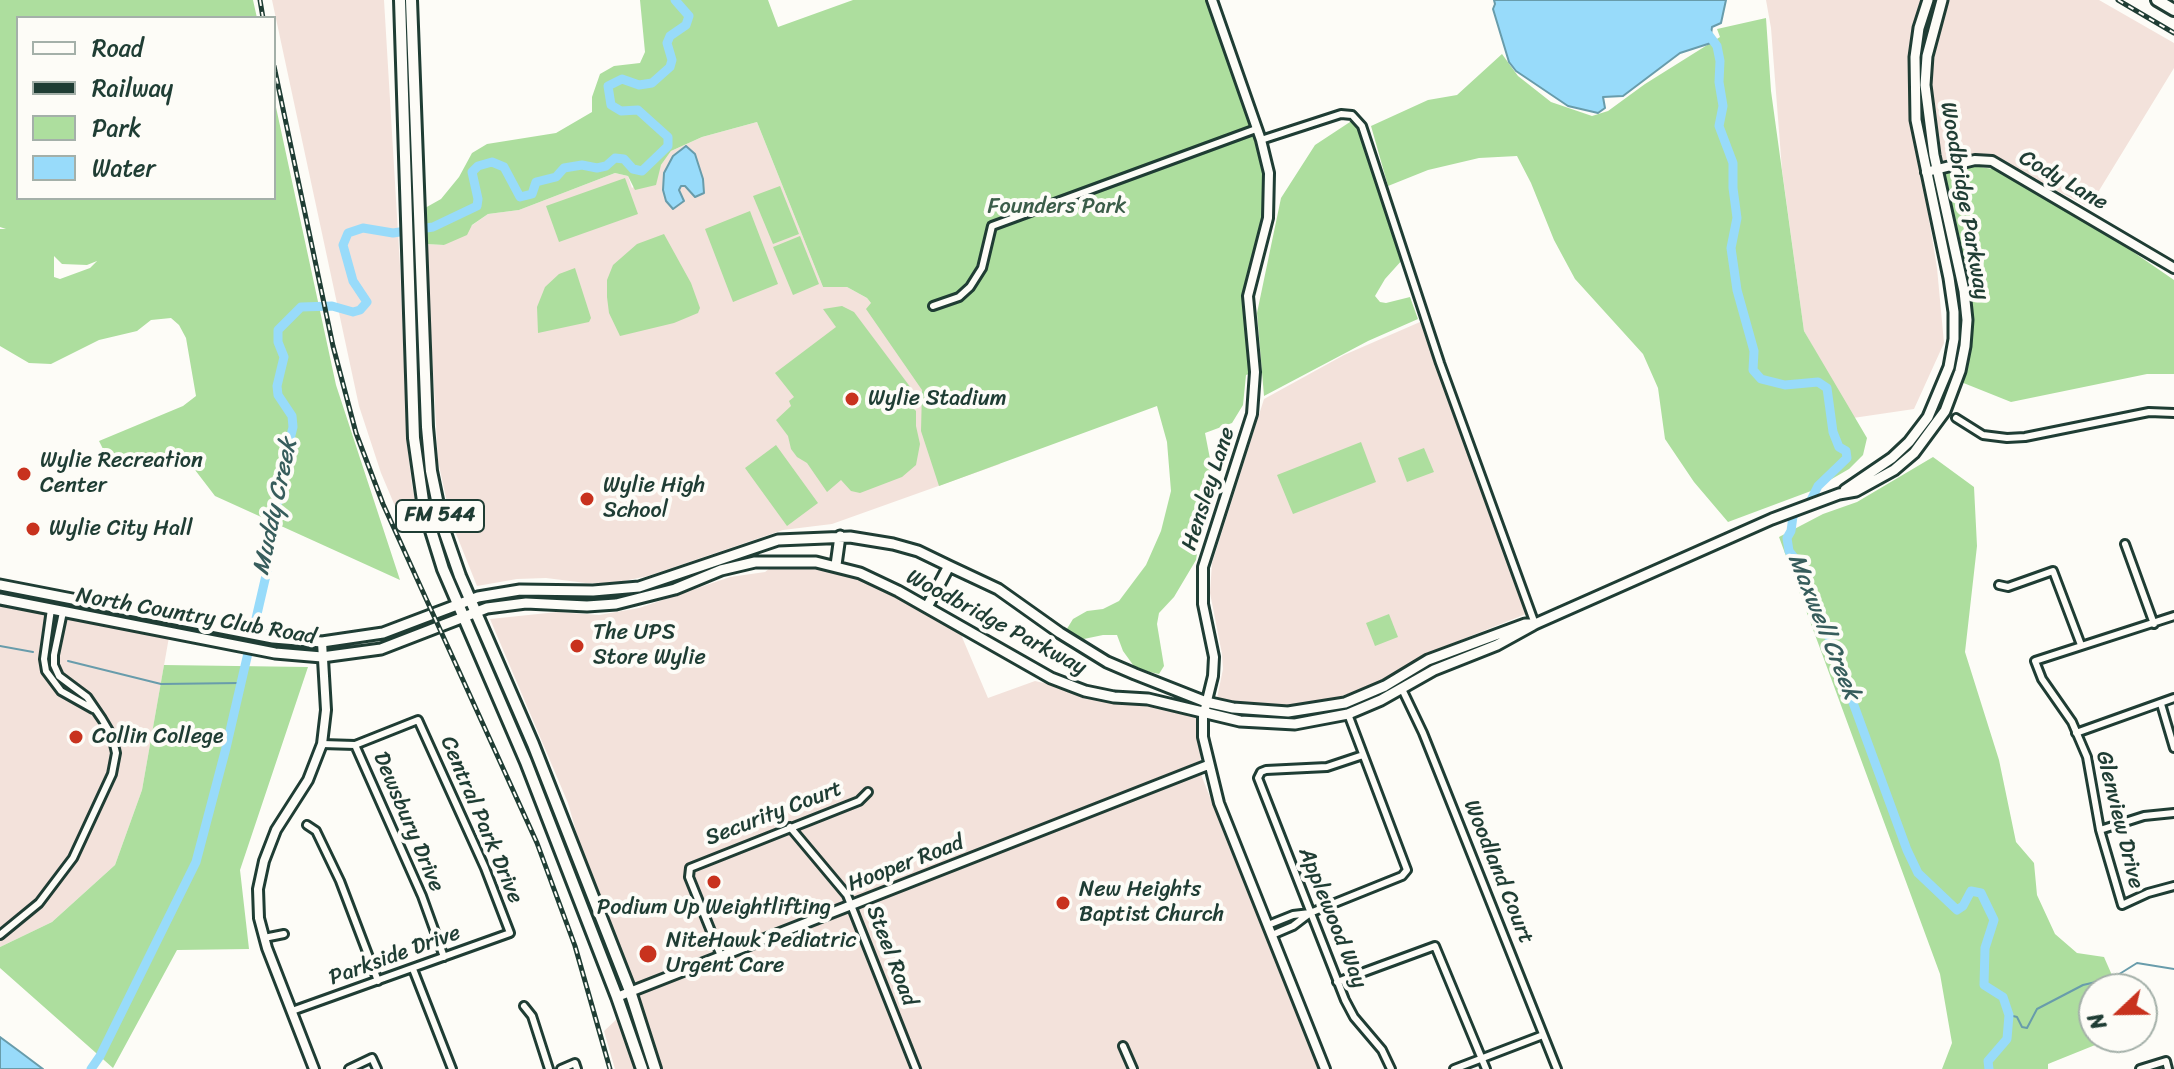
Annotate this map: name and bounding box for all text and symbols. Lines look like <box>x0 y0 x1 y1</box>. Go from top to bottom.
legend <box>16 16 276 200</box>
text: Road <box>92 27 143 69</box>
text: Railway <box>92 67 173 109</box>
street label: Woodbridge Parkway <box>1934 100 1994 302</box>
text: Park <box>92 107 141 149</box>
street label: Cody Lane <box>2014 145 2112 217</box>
text: Water <box>92 147 155 189</box>
park label: Founders Park <box>988 194 1126 220</box>
place label: Wylie Stadium <box>868 386 1007 412</box>
marker: Wylie Stadium <box>843 390 861 408</box>
street label: Hensley Lane <box>1177 424 1241 554</box>
water label: Muddy Creek <box>248 436 304 578</box>
place label: Wylie Recreation Center <box>40 448 203 500</box>
marker: Wylie Recreation Center <box>15 465 33 483</box>
place label: Wylie High School <box>603 473 705 524</box>
marker: Wylie High School <box>578 490 596 508</box>
road number: FM 544 <box>396 500 484 532</box>
place label: Wylie City Hall <box>49 516 192 542</box>
marker: Wylie City Hall <box>24 520 42 538</box>
water label: Maxwell Creek <box>1781 550 1865 704</box>
street label: Woodbridge Parkway <box>901 564 1091 682</box>
street label: North Country Club Road <box>74 583 318 651</box>
place label: The UPS Store Wylie <box>593 620 706 672</box>
marker: The UPS Store Wylie <box>568 637 586 655</box>
place label: Collin College <box>92 724 224 750</box>
marker: Collin College <box>67 728 85 746</box>
street label: Central Park Drive <box>434 732 528 908</box>
street label: Dewsbury Drive <box>367 748 449 896</box>
street label: Glenview Drive <box>2089 749 2149 891</box>
street label: Security Court <box>702 776 846 852</box>
street label: Woodland Court <box>1457 796 1539 948</box>
street label: Hooper Road <box>844 830 968 898</box>
street label: Applewood Way <box>1292 844 1372 992</box>
marker: Podium Up Weightlifting <box>705 873 723 891</box>
place label: New Heights Baptist Church <box>1079 877 1224 928</box>
marker: New Heights Baptist Church <box>1054 894 1072 912</box>
place label: Podium Up Weightlifting <box>597 895 831 921</box>
street label: Steel Road <box>860 902 922 1010</box>
street label: Parkside Drive <box>326 920 464 992</box>
place label: NiteHawk Pediatric Urgent Care <box>666 928 857 980</box>
marker: NiteHawk Pediatric Urgent Care <box>637 943 659 965</box>
north arrow <box>2078 973 2158 1053</box>
text: N <box>2076 1007 2118 1036</box>

